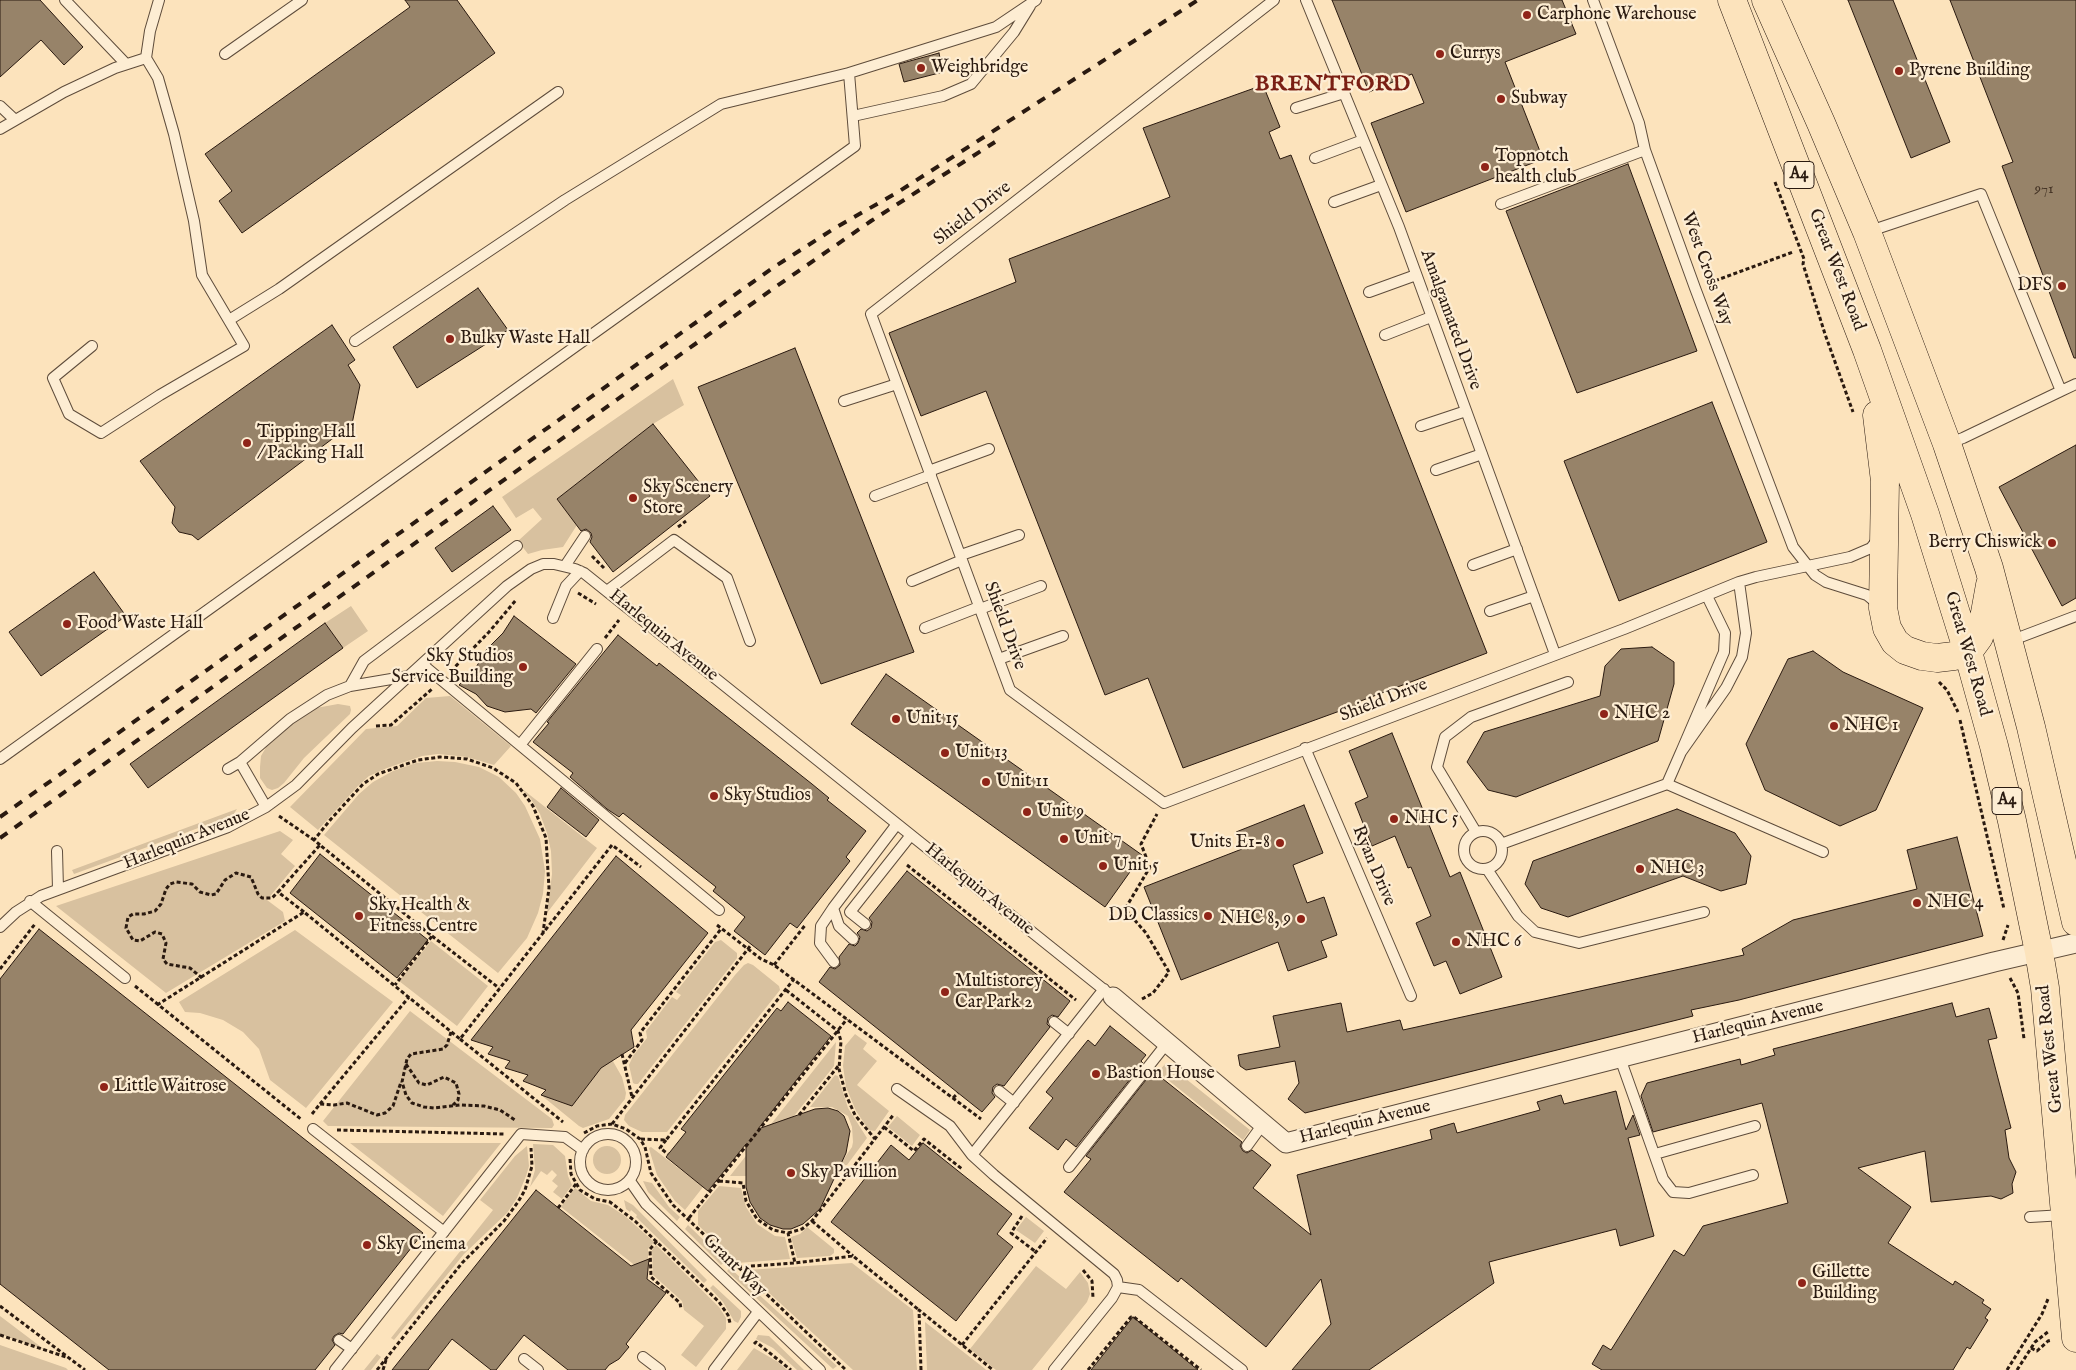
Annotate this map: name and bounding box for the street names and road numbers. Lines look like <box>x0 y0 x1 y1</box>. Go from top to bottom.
road number: A4 <box>1784 162 1814 188</box>
street label: Shield Drive <box>930 177 1016 251</box>
street label: Great West Road <box>1803 206 1869 334</box>
street label: West Cross Way <box>1675 209 1737 329</box>
street label: Amalgamated Drive <box>1415 247 1485 393</box>
street label: Shield Drive <box>978 579 1030 673</box>
street label: Harlequin Avenue <box>604 585 722 687</box>
street label: Great West Road <box>1939 589 1995 719</box>
street label: Shield Drive <box>1337 674 1431 728</box>
road number: A4 <box>1992 788 2022 814</box>
street label: Harlequin Avenue <box>121 805 253 875</box>
street label: Ryan Drive <box>1346 823 1400 909</box>
street label: Harlequin Avenue <box>920 839 1038 941</box>
street label: Great West Road <box>2034 984 2068 1114</box>
street label: Harlequin Avenue <box>1690 996 1826 1050</box>
street label: Harlequin Avenue <box>1297 1096 1433 1150</box>
street label: Grant Way <box>697 1230 771 1302</box>

